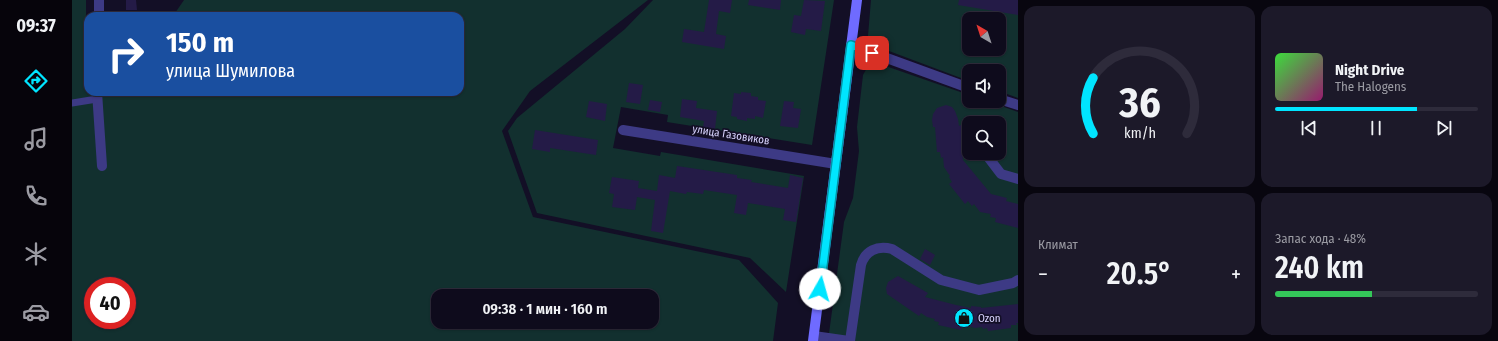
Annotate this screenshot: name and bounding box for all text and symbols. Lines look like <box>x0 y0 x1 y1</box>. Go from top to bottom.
north arrow <box>962 12 1006 56</box>
map controls <box>962 12 1006 160</box>
text: 09:37 <box>16 15 56 37</box>
text: 150 m <box>166 26 234 59</box>
icon: right <box>100 28 152 80</box>
pin <box>855 36 889 70</box>
icon: arrive <box>861 42 883 64</box>
text: улица Шумилова <box>166 60 295 82</box>
text: Night Drive <box>1335 61 1404 79</box>
button: sound <box>962 64 1006 108</box>
icon: directions <box>22 67 50 95</box>
text: 36 <box>1118 78 1160 128</box>
text: The Halogens <box>1335 79 1406 94</box>
button: search <box>962 116 1006 160</box>
icon: previous <box>1298 117 1320 139</box>
icon: pause <box>1365 117 1387 139</box>
icon: next <box>1433 117 1455 139</box>
street label: улица Газовиков <box>691 122 771 148</box>
icon: music <box>22 125 50 153</box>
text: km/h <box>1124 125 1155 142</box>
icon: phone <box>22 182 50 210</box>
text: Запас хода · 48% <box>1275 231 1366 246</box>
text: Климат <box>1038 237 1078 252</box>
icon: climate <box>22 240 50 268</box>
text: 240 km <box>1275 250 1364 286</box>
text: 20.5° <box>1107 256 1172 292</box>
text: − <box>1038 261 1048 288</box>
text: + <box>1231 261 1241 288</box>
position arrow <box>799 268 841 310</box>
speed limit sign: 40 <box>84 277 136 329</box>
icon: car <box>22 298 50 326</box>
text: 09:38 · 1 мин · 160 m <box>482 300 608 318</box>
shop icon: Ozon <box>953 307 975 329</box>
place label: Ozon <box>978 312 1001 325</box>

